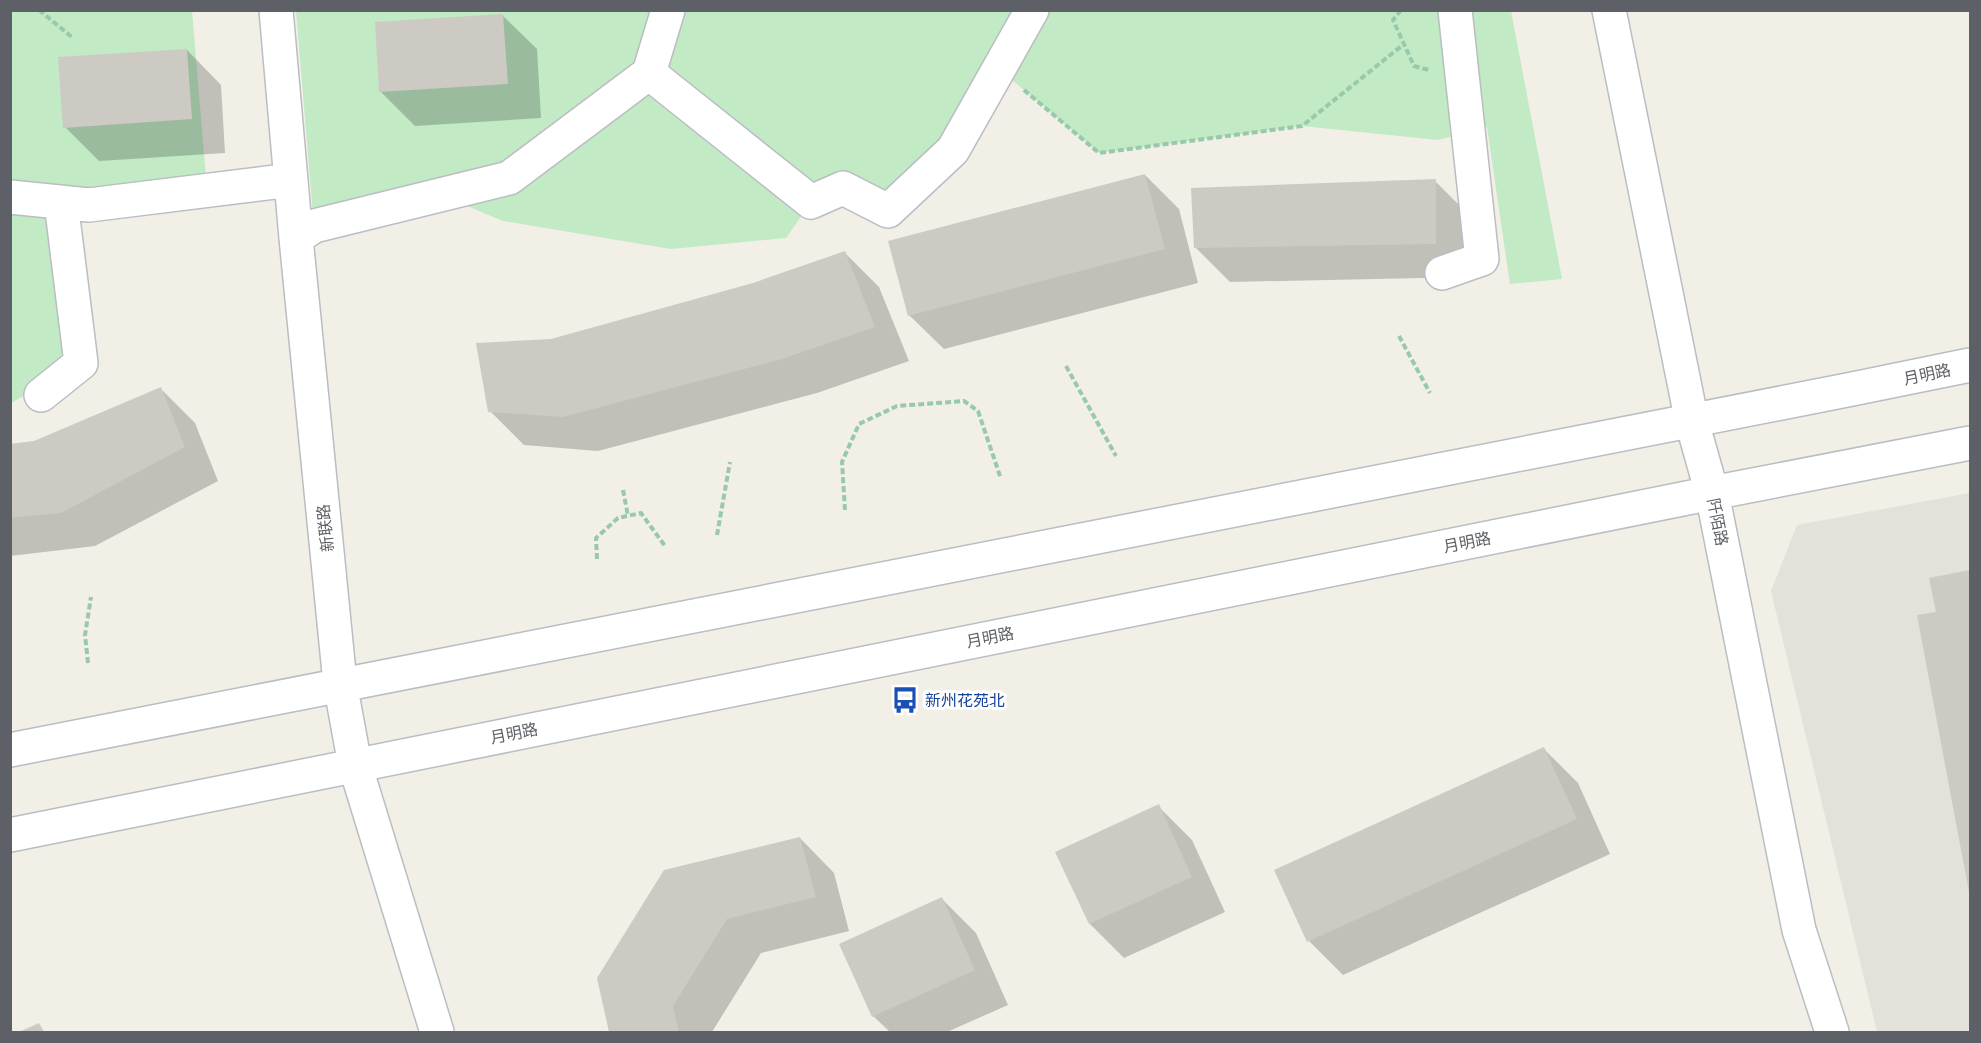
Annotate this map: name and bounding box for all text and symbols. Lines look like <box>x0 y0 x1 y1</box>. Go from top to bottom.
street label: 月明路 <box>1901 359 1953 389</box>
street label: 阡陌路 <box>1704 497 1732 547</box>
street label: 新联路 <box>313 503 337 553</box>
street label: 月明路 <box>1442 528 1492 556</box>
street label: 月明路 <box>965 623 1015 651</box>
bus stop icon: 新州花苑北 <box>890 685 920 715</box>
place label: 新州花苑北 <box>925 690 1005 710</box>
street label: 月明路 <box>489 719 539 747</box>

